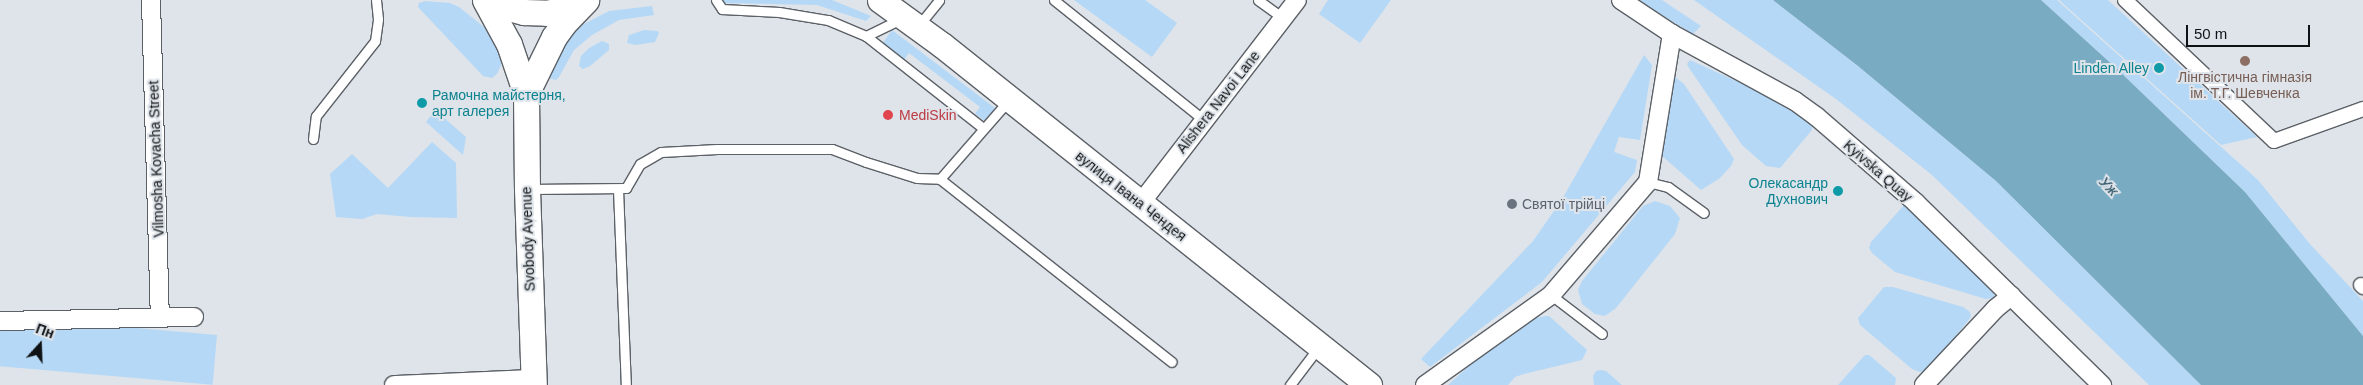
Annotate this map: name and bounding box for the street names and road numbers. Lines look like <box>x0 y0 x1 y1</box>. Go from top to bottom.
street label: Alishera Navoi Lane <box>1173 47 1263 157</box>
street label: Vilmosha Kovacha Street <box>145 80 167 238</box>
street label: Kyivska Quay <box>1840 137 1916 205</box>
street label: вулиця Івана Чендея <box>1072 148 1190 244</box>
street label: Svobody Avenue <box>518 186 538 292</box>

